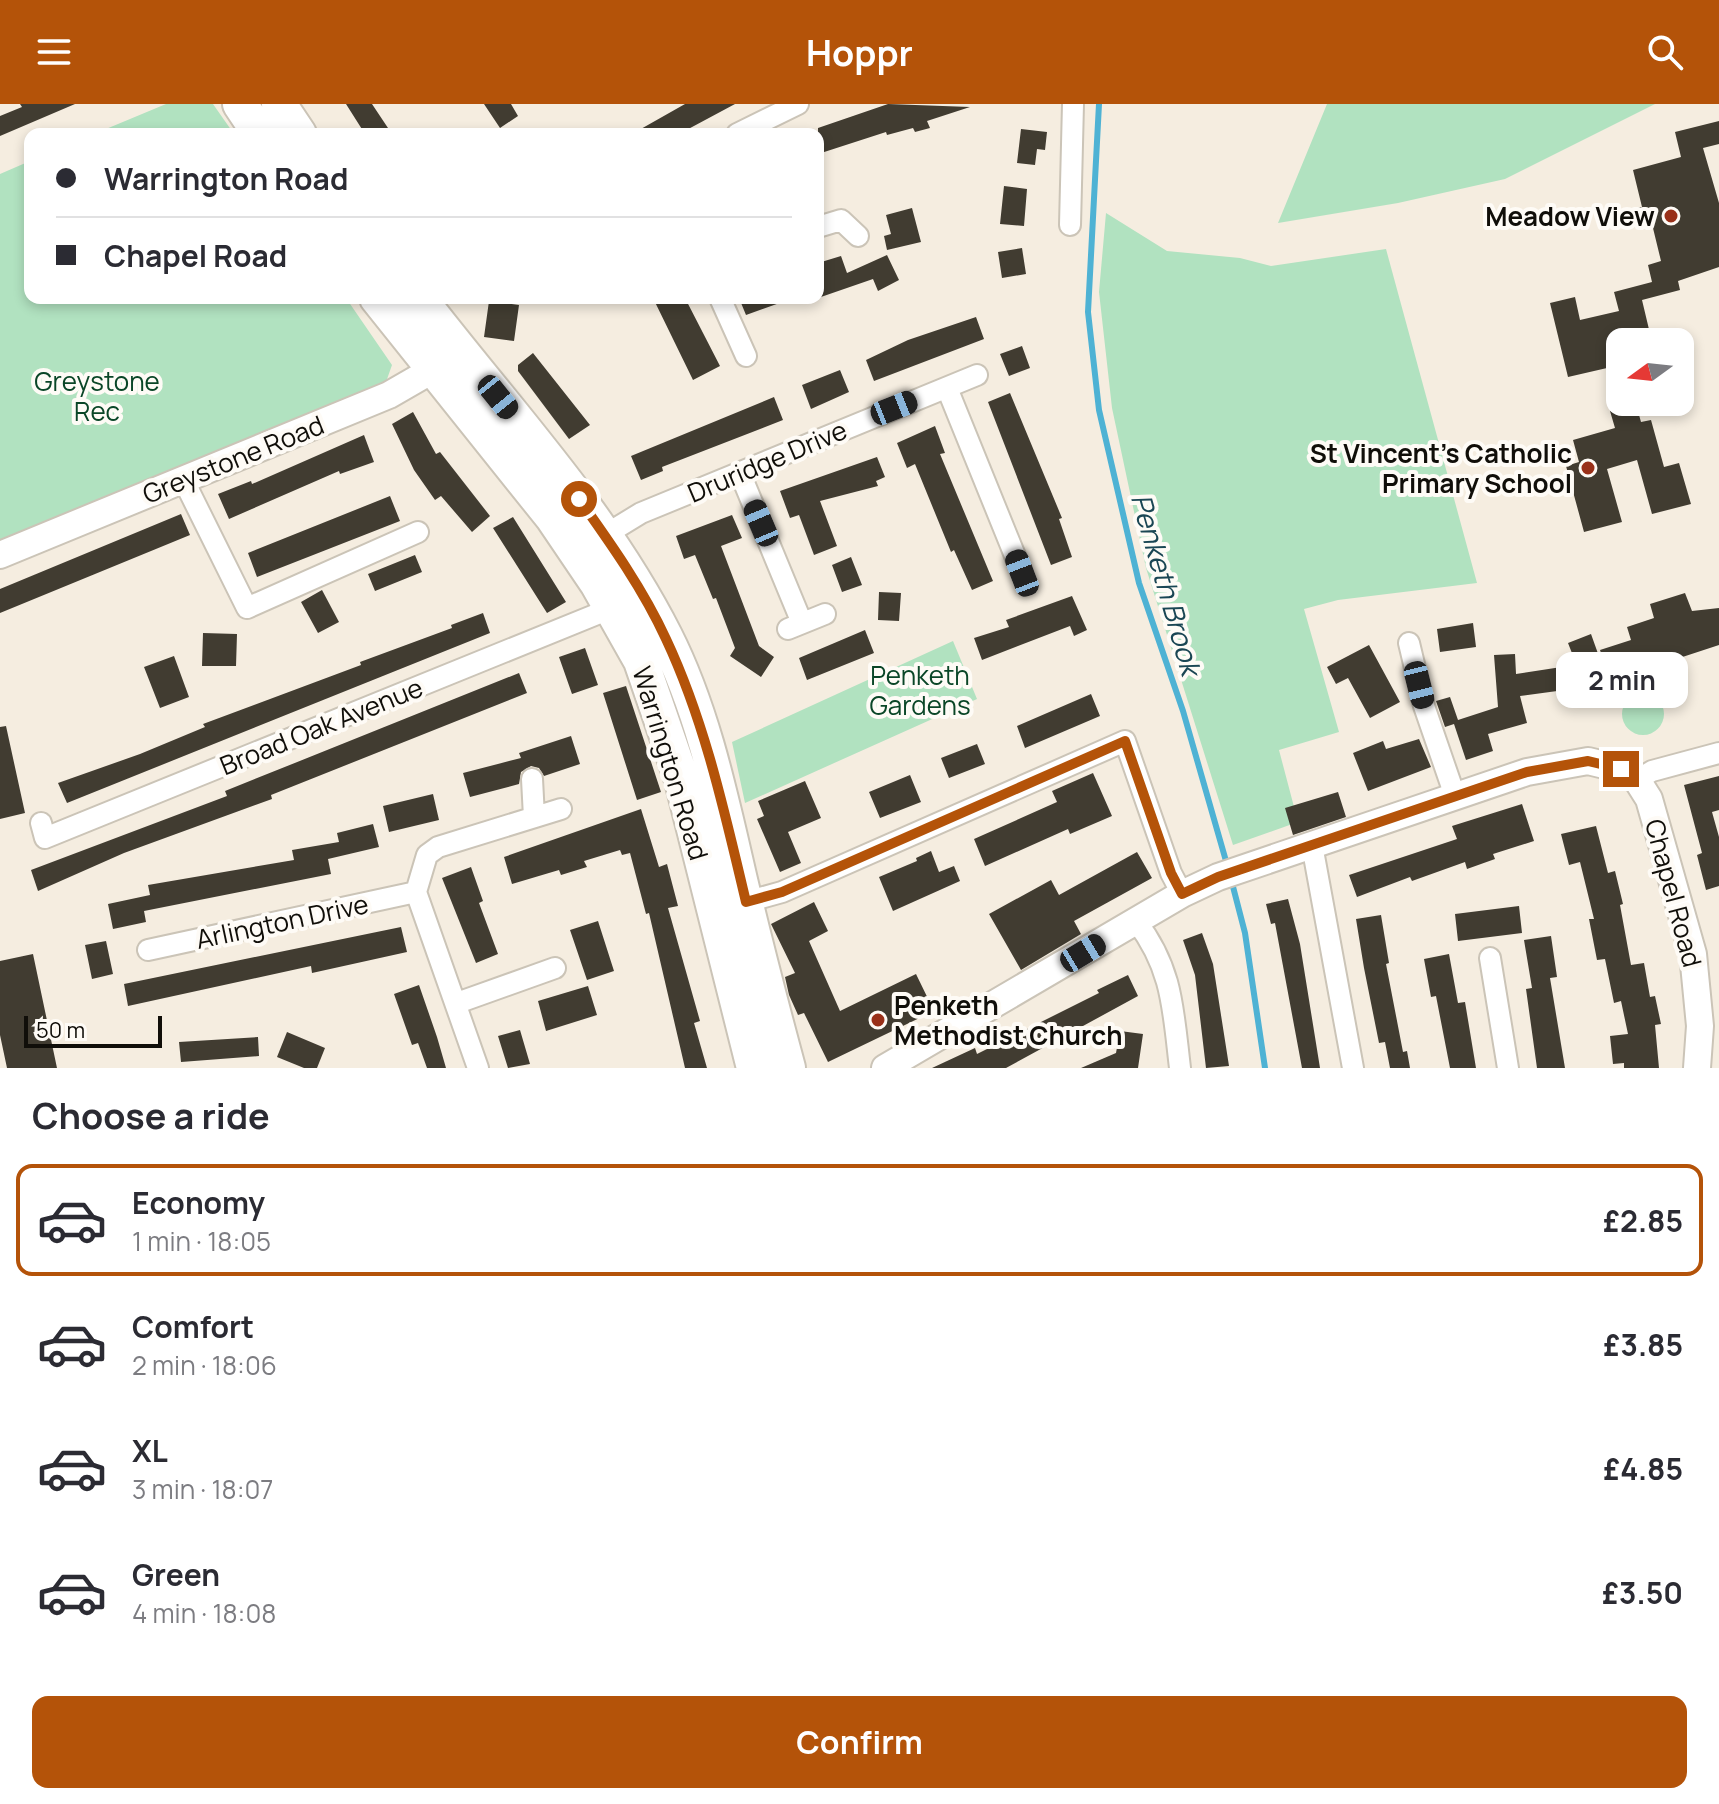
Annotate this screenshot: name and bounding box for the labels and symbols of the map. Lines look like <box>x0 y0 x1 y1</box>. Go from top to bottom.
place label: Meadow View <box>1485 198 1655 234</box>
marker: Meadow View <box>1662 207 1680 225</box>
north arrow <box>1606 328 1694 416</box>
park label: Greystone Rec <box>34 363 160 429</box>
car <box>474 371 522 423</box>
car <box>867 388 921 428</box>
street label: Greystone Road <box>137 406 329 512</box>
street label: Druridge Drive <box>682 411 852 511</box>
place label: St Vincent's Catholic Primary School <box>1310 435 1572 501</box>
marker: St Vincent's Catholic Primary School <box>1579 459 1597 477</box>
route start <box>561 481 597 517</box>
water label: Penketh Brook <box>1123 489 1212 683</box>
car <box>741 496 781 550</box>
car <box>1002 546 1042 600</box>
callout: 2 min <box>1555 653 1687 709</box>
park label: Penketh Gardens <box>869 657 971 723</box>
car <box>1402 659 1436 711</box>
street label: Warrington Road <box>624 662 718 864</box>
street label: Broad Oak Avenue <box>214 669 428 783</box>
route end <box>1603 751 1639 787</box>
street label: Chapel Road <box>1637 815 1711 971</box>
street label: Arlington Drive <box>192 885 372 957</box>
car <box>1056 930 1110 976</box>
place label: Penketh Methodist Church <box>894 987 1122 1053</box>
marker: Penketh Methodist Church <box>869 1011 887 1029</box>
scale bar <box>24 1012 162 1048</box>

